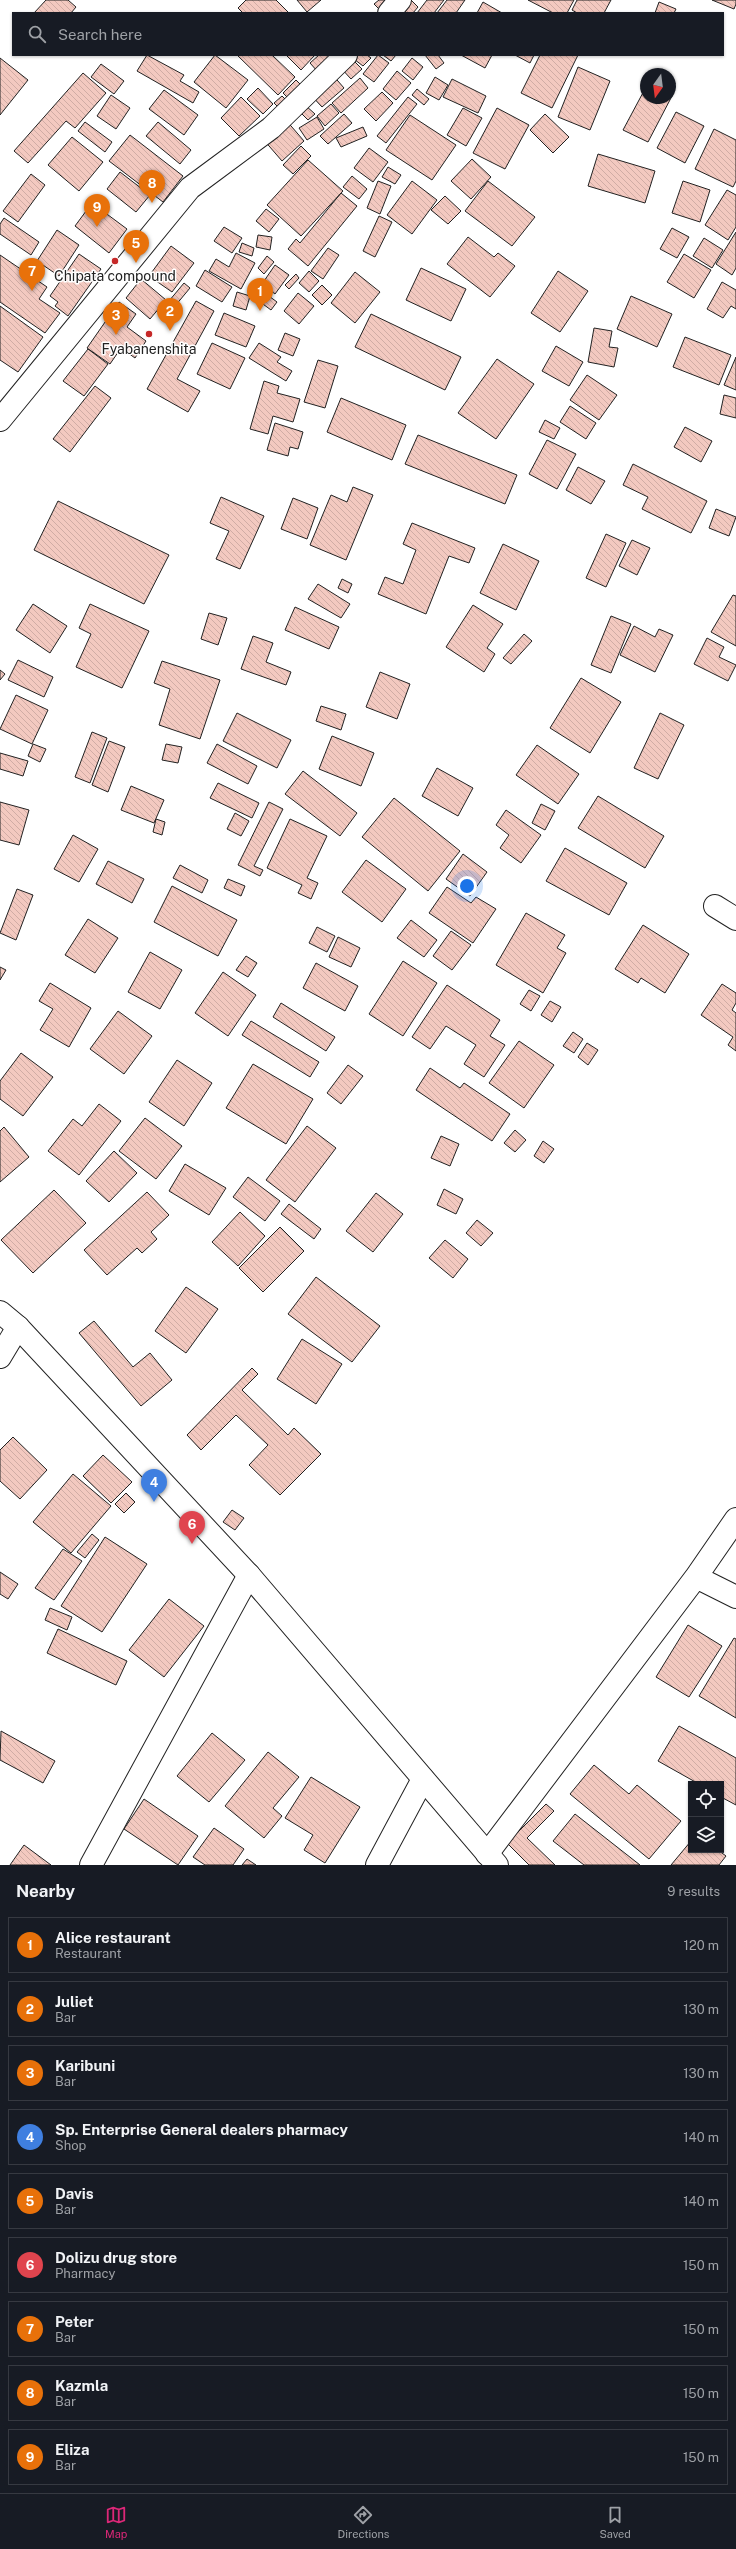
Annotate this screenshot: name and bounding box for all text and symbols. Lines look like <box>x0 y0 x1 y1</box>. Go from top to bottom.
search box <box>12 12 724 56</box>
icon: search <box>26 23 48 45</box>
text: Search here <box>58 26 142 43</box>
north arrow <box>640 68 676 104</box>
pin: 8 <box>139 170 165 203</box>
pin: 9 <box>84 194 110 227</box>
pin: 5 <box>123 230 149 263</box>
marker: Chipata compound <box>110 256 120 266</box>
pin: 7 <box>19 258 45 291</box>
place label: Chipata compound <box>54 268 176 284</box>
pin: 1 <box>247 278 273 311</box>
pin: 2 <box>157 298 183 331</box>
pin: 3 <box>103 302 129 335</box>
marker: Fyabanenshita <box>144 329 154 339</box>
place label: Fyabanenshita <box>101 341 197 357</box>
your location <box>457 876 477 896</box>
pin: 4 <box>141 1469 167 1502</box>
pin: 6 <box>179 1511 205 1544</box>
map controls <box>688 1781 724 1853</box>
button: locate <box>688 1781 724 1817</box>
button: layers <box>688 1817 724 1853</box>
text: Nearby <box>16 1881 75 1901</box>
text: 9 results <box>667 1884 720 1899</box>
text: Alice restaurant <box>55 1929 171 1946</box>
text: 1 <box>27 1938 33 1953</box>
text: 120 m <box>684 1938 719 1953</box>
text: Restaurant <box>55 1946 121 1961</box>
text: Juliet <box>55 1993 94 2010</box>
text: 2 <box>26 2002 34 2017</box>
text: 130 m <box>683 2002 719 2017</box>
text: Bar <box>55 2010 76 2025</box>
text: Karibuni <box>55 2057 115 2074</box>
text: 3 <box>26 2066 34 2081</box>
text: 130 m <box>683 2066 719 2081</box>
text: Bar <box>55 2074 76 2089</box>
text: Sp. Enterprise General dealers pharmacy <box>55 2121 348 2138</box>
text: 4 <box>26 2130 34 2145</box>
text: 140 m <box>683 2130 719 2145</box>
text: Shop <box>55 2138 86 2153</box>
text: Davis <box>55 2185 94 2202</box>
text: 5 <box>26 2194 34 2209</box>
text: 140 m <box>683 2194 719 2209</box>
text: Bar <box>55 2202 76 2217</box>
text: Dolizu drug store <box>55 2249 177 2266</box>
text: 6 <box>26 2258 34 2273</box>
text: 150 m <box>683 2258 719 2273</box>
text: Pharmacy <box>55 2266 115 2281</box>
text: Peter <box>55 2313 94 2330</box>
text: 7 <box>26 2322 34 2337</box>
text: 150 m <box>683 2322 719 2337</box>
text: Bar <box>55 2330 76 2345</box>
text: Kazmla <box>55 2377 108 2394</box>
text: 8 <box>26 2386 34 2401</box>
text: 150 m <box>683 2386 719 2401</box>
text: Bar <box>55 2394 76 2409</box>
text: Eliza <box>55 2441 89 2458</box>
text: 9 <box>26 2450 34 2465</box>
text: 150 m <box>683 2450 719 2465</box>
text: Bar <box>55 2458 76 2473</box>
tab: Map <box>105 2504 127 2540</box>
tab: Directions <box>338 2504 389 2540</box>
tab: Saved <box>599 2504 631 2540</box>

